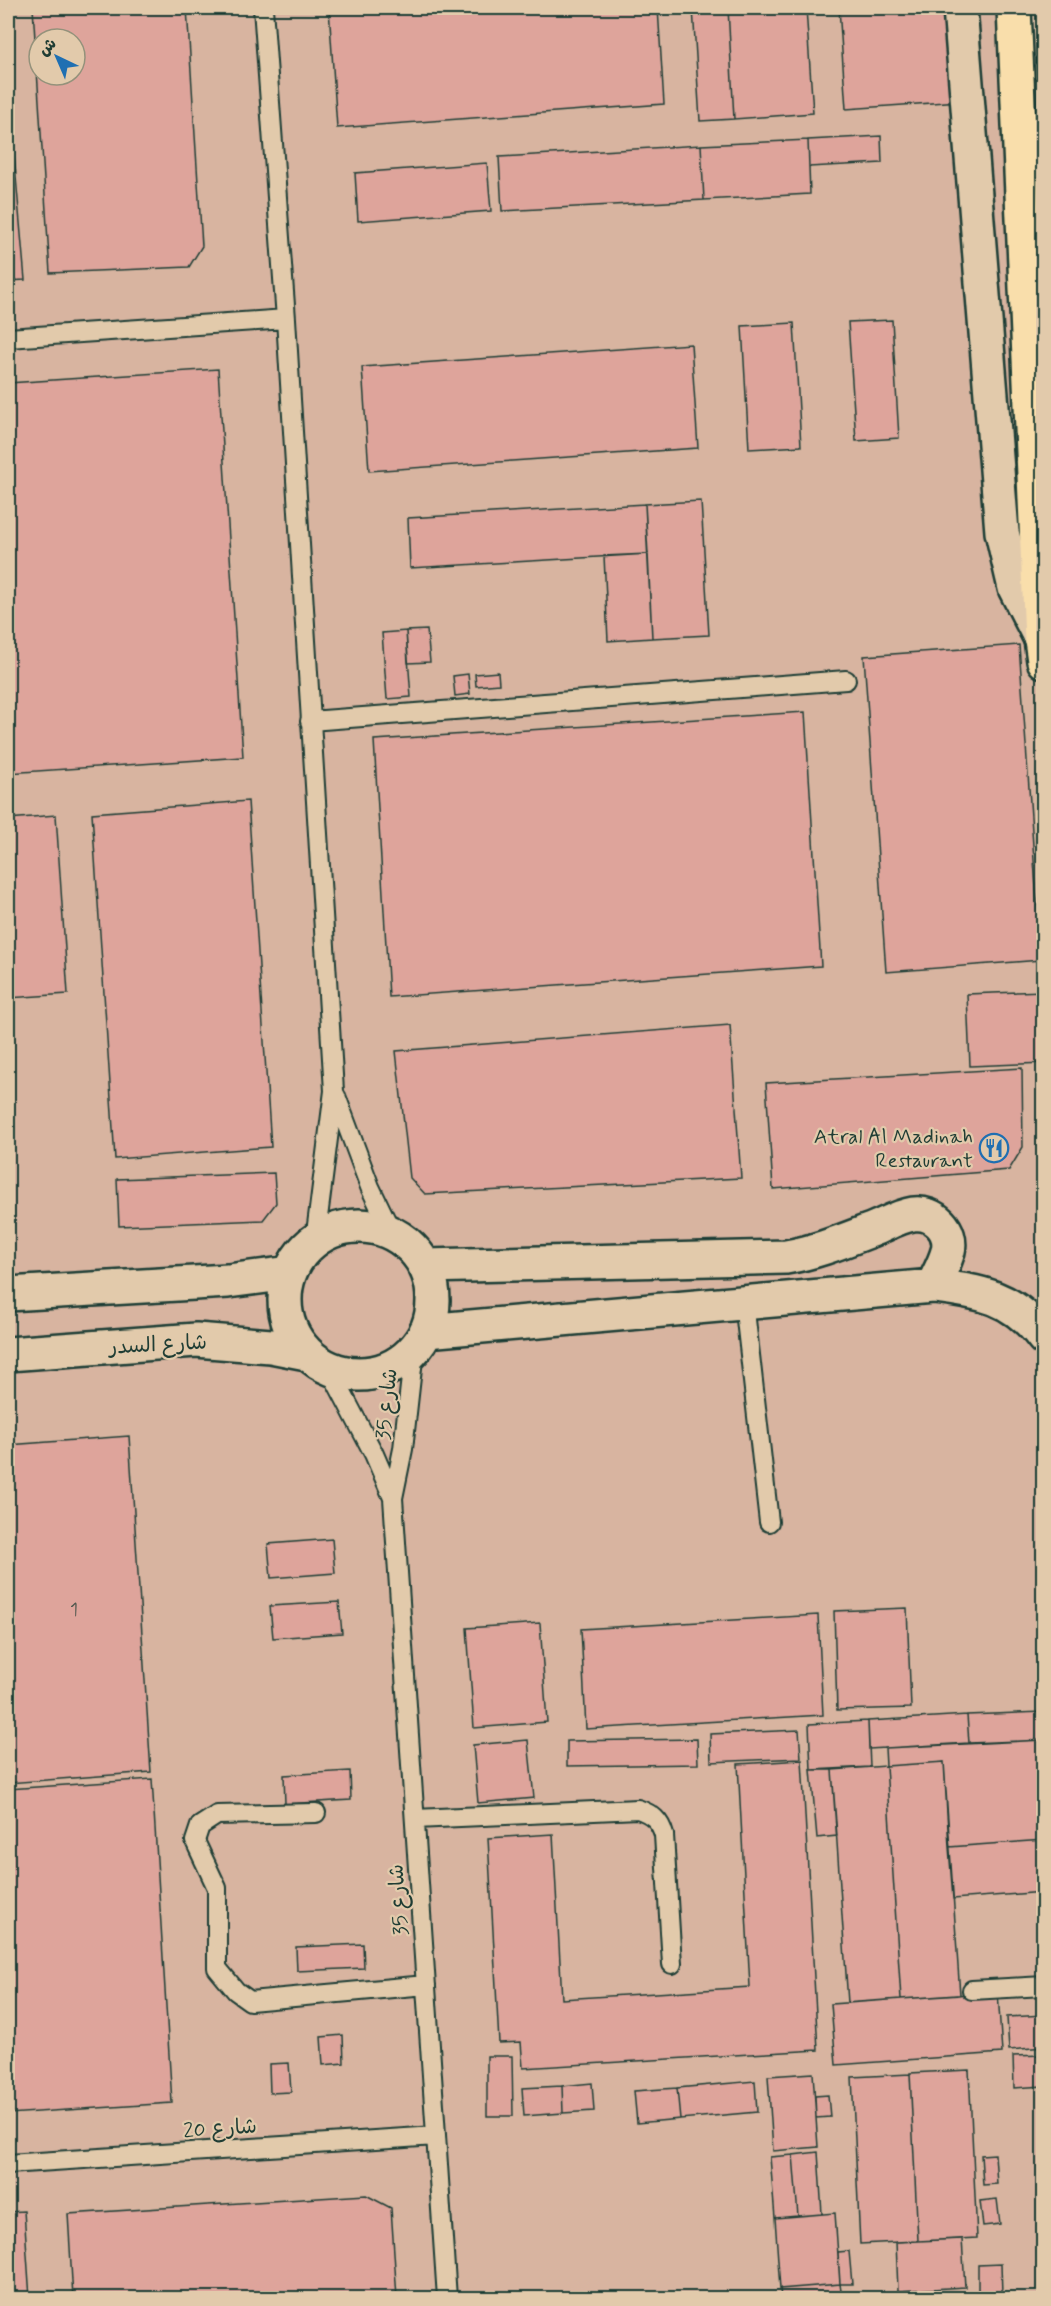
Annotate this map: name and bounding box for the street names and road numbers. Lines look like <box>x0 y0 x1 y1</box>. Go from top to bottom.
street label: شارع السدر <box>106 1328 208 1362</box>
street label: شارع 35 <box>369 1367 405 1441</box>
street label: شارع 35 <box>383 1863 415 1937</box>
street label: شارع 20 <box>182 2112 258 2146</box>

